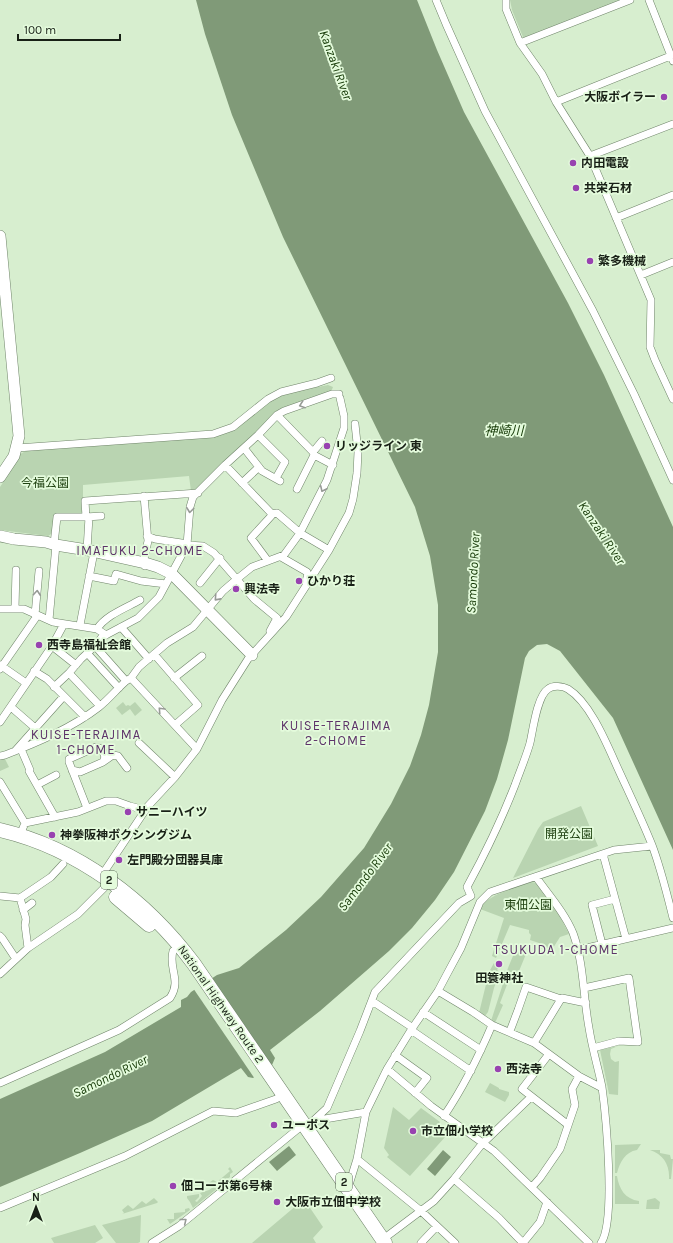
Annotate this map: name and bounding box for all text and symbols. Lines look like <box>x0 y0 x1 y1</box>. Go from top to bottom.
scale bar <box>18 16 120 42</box>
text: 100 m <box>24 23 56 37</box>
water label: Kanzaki River <box>317 28 356 102</box>
place label: 大阪ボイラー <box>584 90 656 104</box>
marker: 大阪ボイラー <box>659 92 669 102</box>
place label: 内田電設 <box>581 156 629 170</box>
marker: 内田電設 <box>568 158 578 168</box>
place label: 共栄石材 <box>584 181 632 195</box>
marker: 共栄石材 <box>571 183 581 193</box>
place label: 繁多機械 <box>598 254 646 268</box>
marker: 繁多機械 <box>585 256 595 266</box>
one-way arrow <box>298 400 305 409</box>
water label: 神崎川 <box>484 423 525 438</box>
place label: リッジライン 東 <box>335 439 422 453</box>
marker: リッジライン 東 <box>322 441 332 451</box>
park label: 今福公園 <box>21 476 69 490</box>
one-way arrow <box>320 484 328 492</box>
water label: Kanzaki River <box>575 499 629 568</box>
one-way arrow <box>186 507 195 514</box>
water label: Samondo River <box>463 532 483 614</box>
district label: IMAFUKU 2-CHOME <box>76 543 204 558</box>
place label: ひかり荘 <box>307 574 355 588</box>
marker: ひかり荘 <box>294 576 304 586</box>
place label: 興法寺 <box>244 582 280 596</box>
marker: 興法寺 <box>231 584 241 594</box>
one-way arrow <box>33 590 42 596</box>
one-way arrow <box>214 593 222 601</box>
place label: 西寺島福祉会館 <box>47 638 131 652</box>
marker: 西寺島福祉会館 <box>34 640 44 650</box>
one-way arrow <box>158 707 166 715</box>
district label: KUISE-TERAJIMA 2-CHOME <box>281 718 391 748</box>
district label: KUISE-TERAJIMA 1-CHOME <box>31 727 141 757</box>
place label: サニーハイツ <box>136 805 208 819</box>
marker: サニーハイツ <box>123 807 133 817</box>
park label: 開発公園 <box>545 827 593 841</box>
place label: 神拳阪神ボクシングジム <box>60 828 192 842</box>
marker: 神拳阪神ボクシングジム <box>47 830 57 840</box>
water label: Samondo River <box>335 840 396 914</box>
place label: 左門殿分団器具庫 <box>127 853 223 867</box>
marker: 左門殿分団器具庫 <box>114 855 124 865</box>
road number: 2 <box>101 871 117 889</box>
park label: 東佃公園 <box>504 898 552 912</box>
street label: National Highway Route 2 <box>175 942 267 1066</box>
district label: TSUKUDA 1-CHOME <box>493 942 619 957</box>
marker: 田簑神社 <box>494 959 504 969</box>
place label: 田簑神社 <box>475 971 523 985</box>
water label: Samondo River <box>70 1051 150 1101</box>
place label: 西法寺 <box>506 1062 542 1076</box>
marker: 西法寺 <box>493 1064 503 1074</box>
place label: ユーポス <box>282 1118 330 1132</box>
marker: ユーポス <box>269 1120 279 1130</box>
place label: 市立佃小学校 <box>421 1124 493 1138</box>
marker: 市立佃小学校 <box>408 1126 418 1136</box>
road number: 2 <box>336 1173 352 1191</box>
place label: 佃コーポ第6号棟 <box>181 1179 272 1193</box>
marker: 佃コーポ第6号棟 <box>168 1181 178 1191</box>
north arrow <box>16 1187 56 1227</box>
text: N <box>32 1191 40 1204</box>
place label: 大阪市立佃中学校 <box>285 1195 381 1209</box>
marker: 大阪市立佃中学校 <box>272 1197 282 1207</box>
one-way arrow <box>180 1219 187 1226</box>

